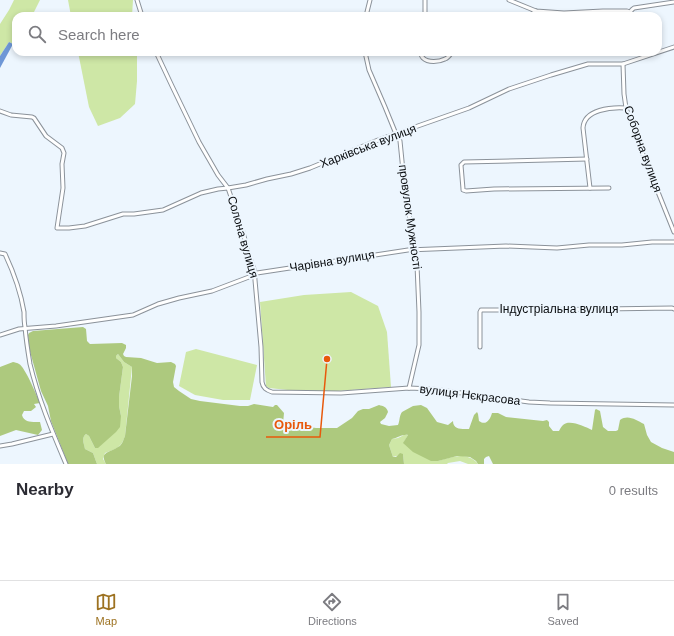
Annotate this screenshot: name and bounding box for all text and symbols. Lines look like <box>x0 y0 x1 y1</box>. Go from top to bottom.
search box <box>12 12 662 56</box>
icon: search <box>26 23 48 45</box>
text: Search here <box>58 26 140 43</box>
street label: Соборна вулиця <box>621 104 665 194</box>
street label: Харківська вулиця <box>318 121 418 171</box>
street label: провулок Мужності <box>396 164 424 270</box>
street label: Солона вулиця <box>225 194 261 280</box>
street label: Чарівна вулиця <box>288 247 376 275</box>
street label: Індустріальна вулиця <box>499 302 619 316</box>
street label: вулиця Нєкрасова <box>419 382 521 408</box>
callout: Оріль <box>266 412 320 437</box>
text: Оріль <box>274 417 312 432</box>
text: Nearby <box>16 480 74 499</box>
text: 0 results <box>609 483 658 498</box>
tab: Map <box>95 591 117 627</box>
tab: Directions <box>308 591 357 627</box>
tab: Saved <box>547 591 579 627</box>

